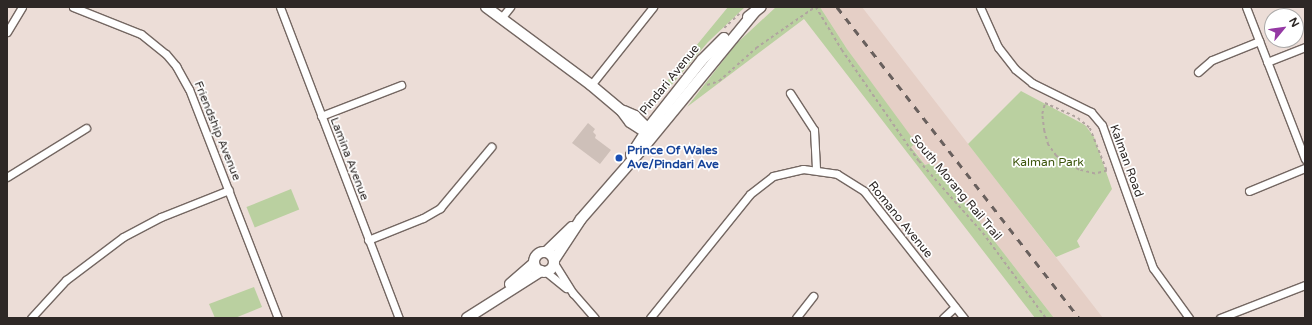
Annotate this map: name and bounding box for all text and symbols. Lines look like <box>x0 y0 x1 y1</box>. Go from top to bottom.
north arrow <box>1264 8 1304 48</box>
text: N <box>1286 15 1302 29</box>
street label: Pindari Avenue <box>637 42 703 118</box>
street label: Friendship Avenue <box>190 79 244 183</box>
street label: Lamina Avenue <box>327 115 371 203</box>
street label: Kalman Road <box>1106 123 1146 199</box>
street label: South Morang Rail Trail <box>908 132 1004 244</box>
place label: Prince Of Wales Ave/Pindari Ave <box>627 144 719 172</box>
marker: Prince Of Wales Ave/Pindari Ave <box>614 153 624 163</box>
park label: Kalman Park <box>1012 156 1084 170</box>
street label: Romano Avenue <box>865 179 935 261</box>

